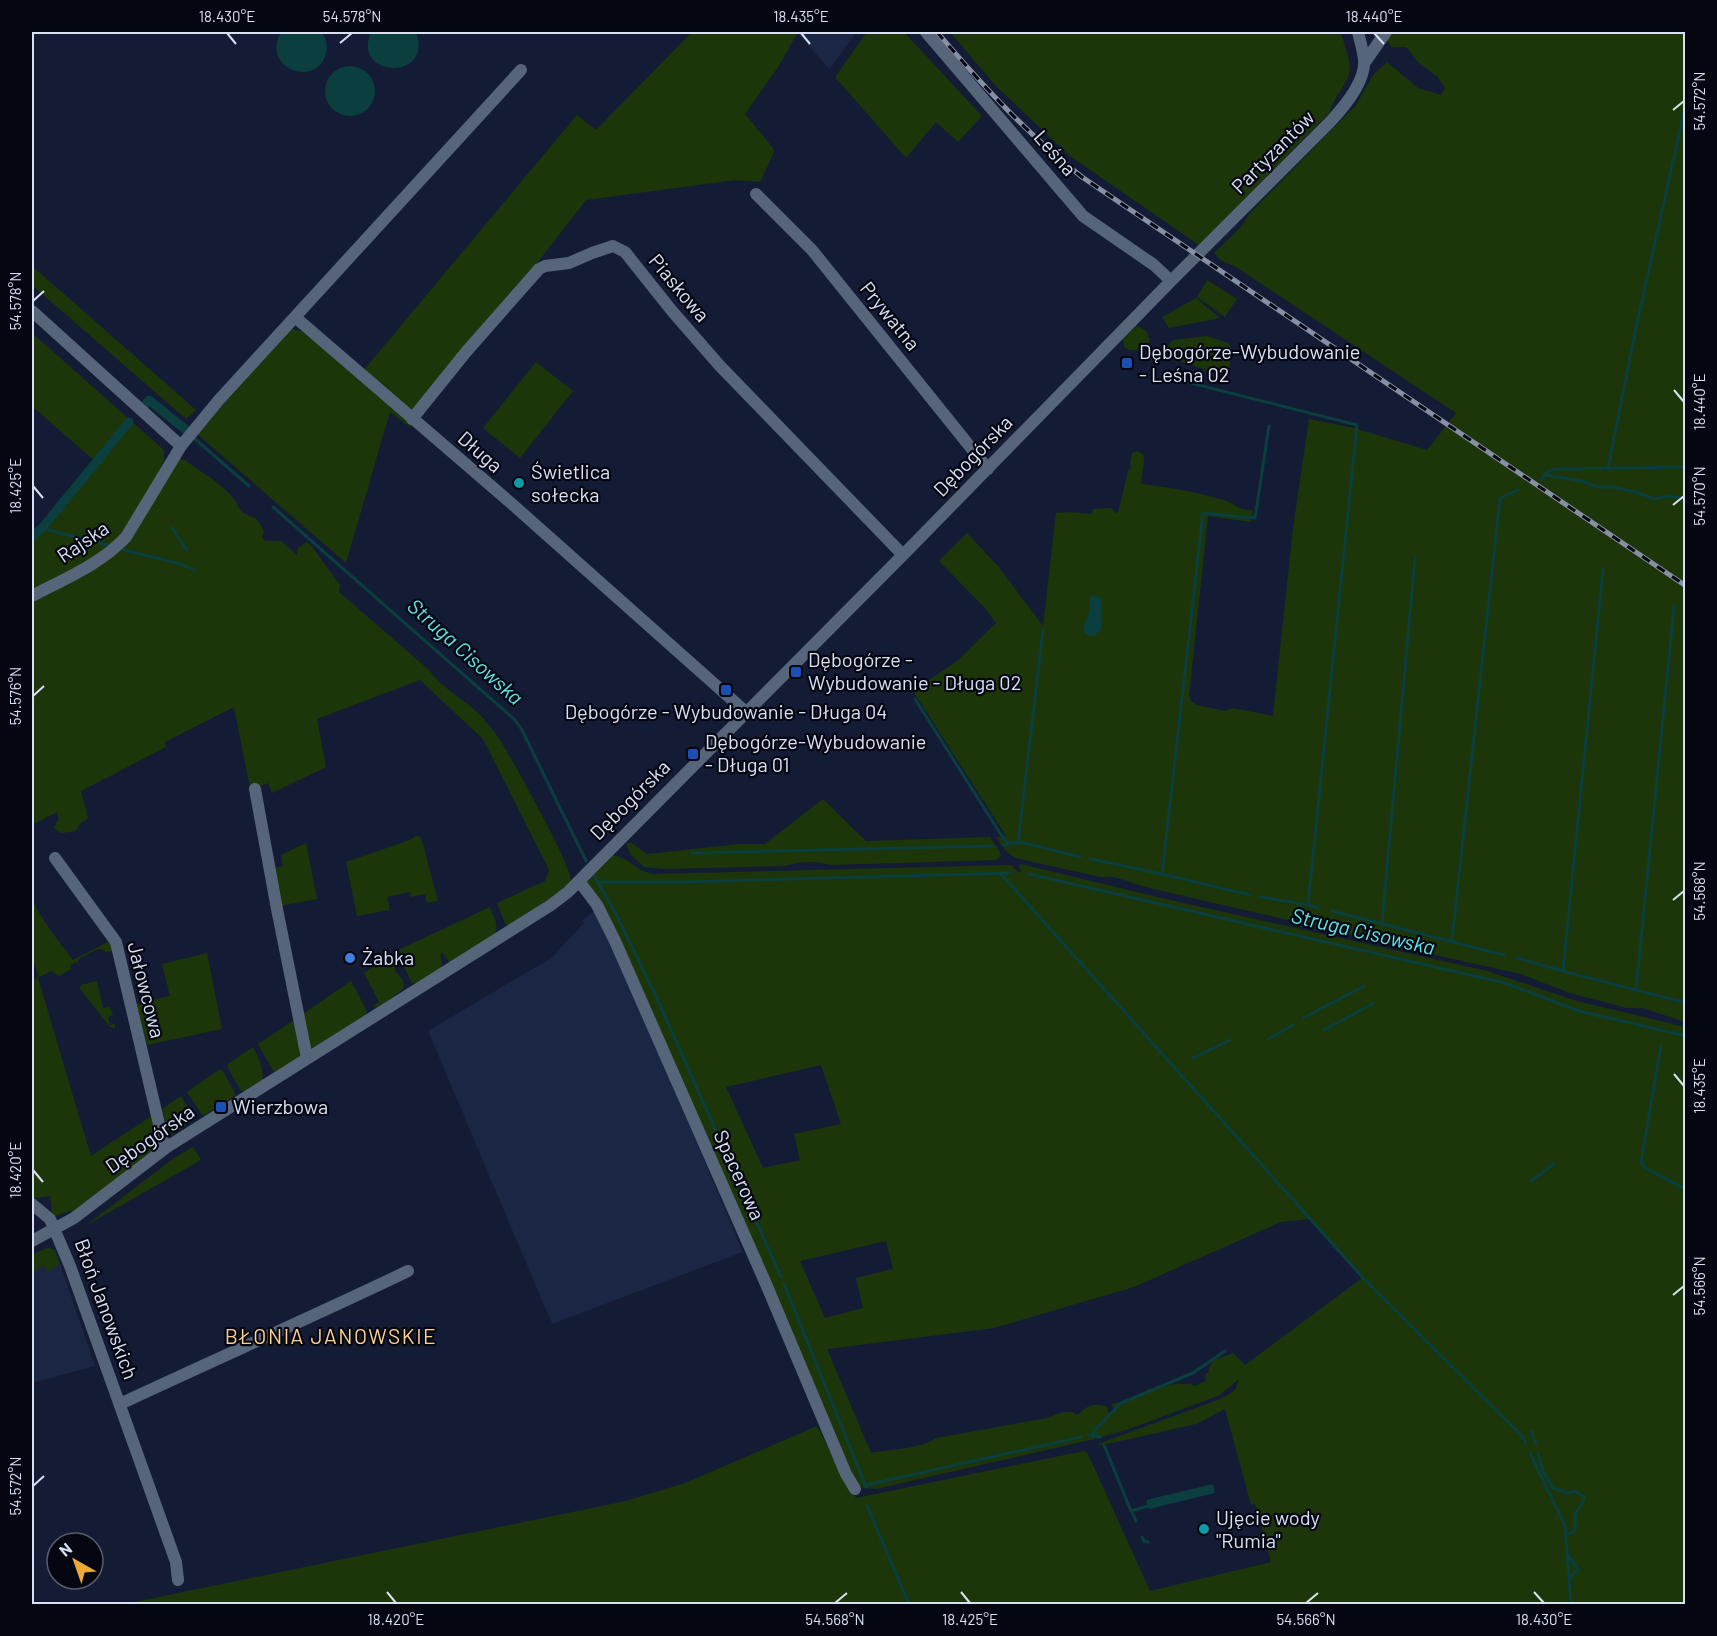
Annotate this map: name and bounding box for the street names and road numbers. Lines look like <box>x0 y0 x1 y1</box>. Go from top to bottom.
street label: Partyzantów <box>1226 105 1319 198</box>
street label: Leśna <box>1029 125 1082 180</box>
street label: Piaskowa <box>644 248 715 326</box>
street label: Prywatna <box>856 276 926 355</box>
street label: Dębogórska <box>928 410 1017 501</box>
street label: Długa <box>454 426 508 477</box>
street label: Rajska <box>52 515 113 567</box>
street label: Dębogórska <box>584 754 674 844</box>
street label: Jałowcowa <box>123 939 171 1040</box>
street label: Dębogórska <box>100 1099 199 1178</box>
street label: Spacerowa <box>709 1126 770 1223</box>
street label: Błoń Janowskich <box>70 1235 143 1382</box>

